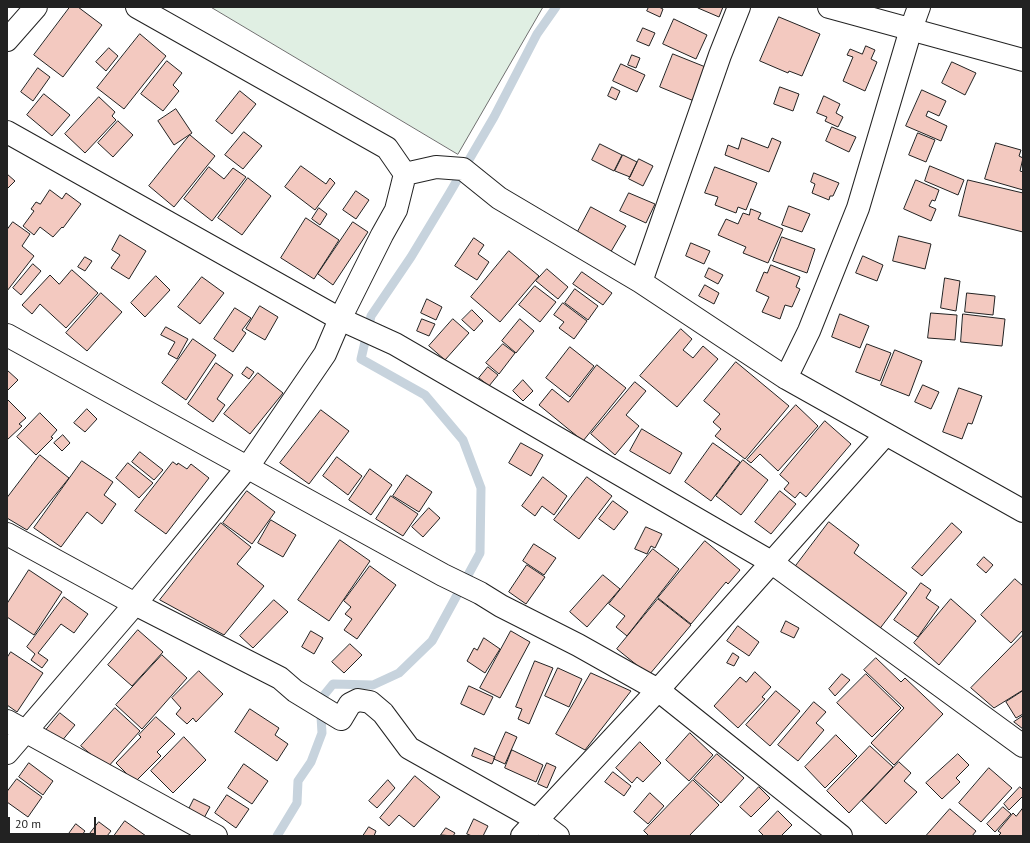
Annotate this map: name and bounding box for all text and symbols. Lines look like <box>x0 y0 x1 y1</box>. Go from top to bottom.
scale bar <box>10 809 98 835</box>
text: 20 m <box>15 816 41 831</box>

